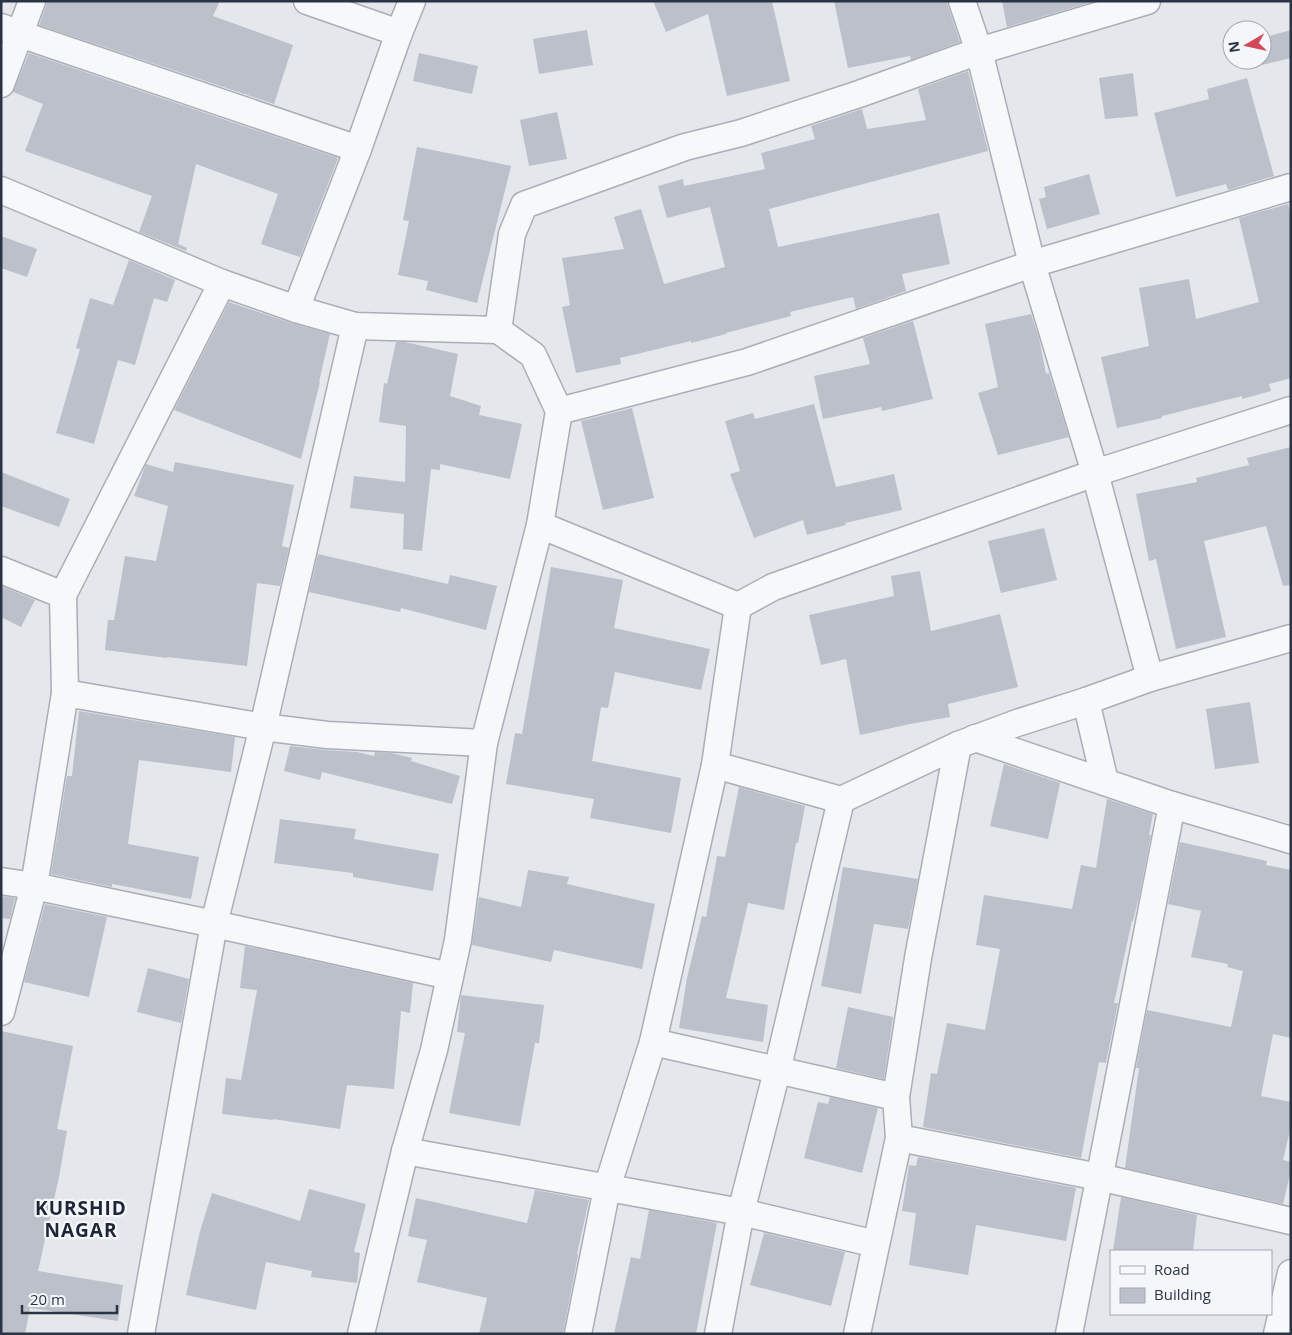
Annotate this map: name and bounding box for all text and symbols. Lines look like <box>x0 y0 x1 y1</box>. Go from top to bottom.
north arrow <box>1222 20 1272 70</box>
text: N <box>1223 40 1244 54</box>
district label: KURSHID NAGAR <box>35 1195 127 1243</box>
legend <box>1110 1250 1272 1315</box>
text: Road <box>1154 1259 1190 1279</box>
scale bar <box>22 1282 118 1314</box>
text: Building <box>1154 1284 1211 1304</box>
text: 20 m <box>30 1289 65 1309</box>

